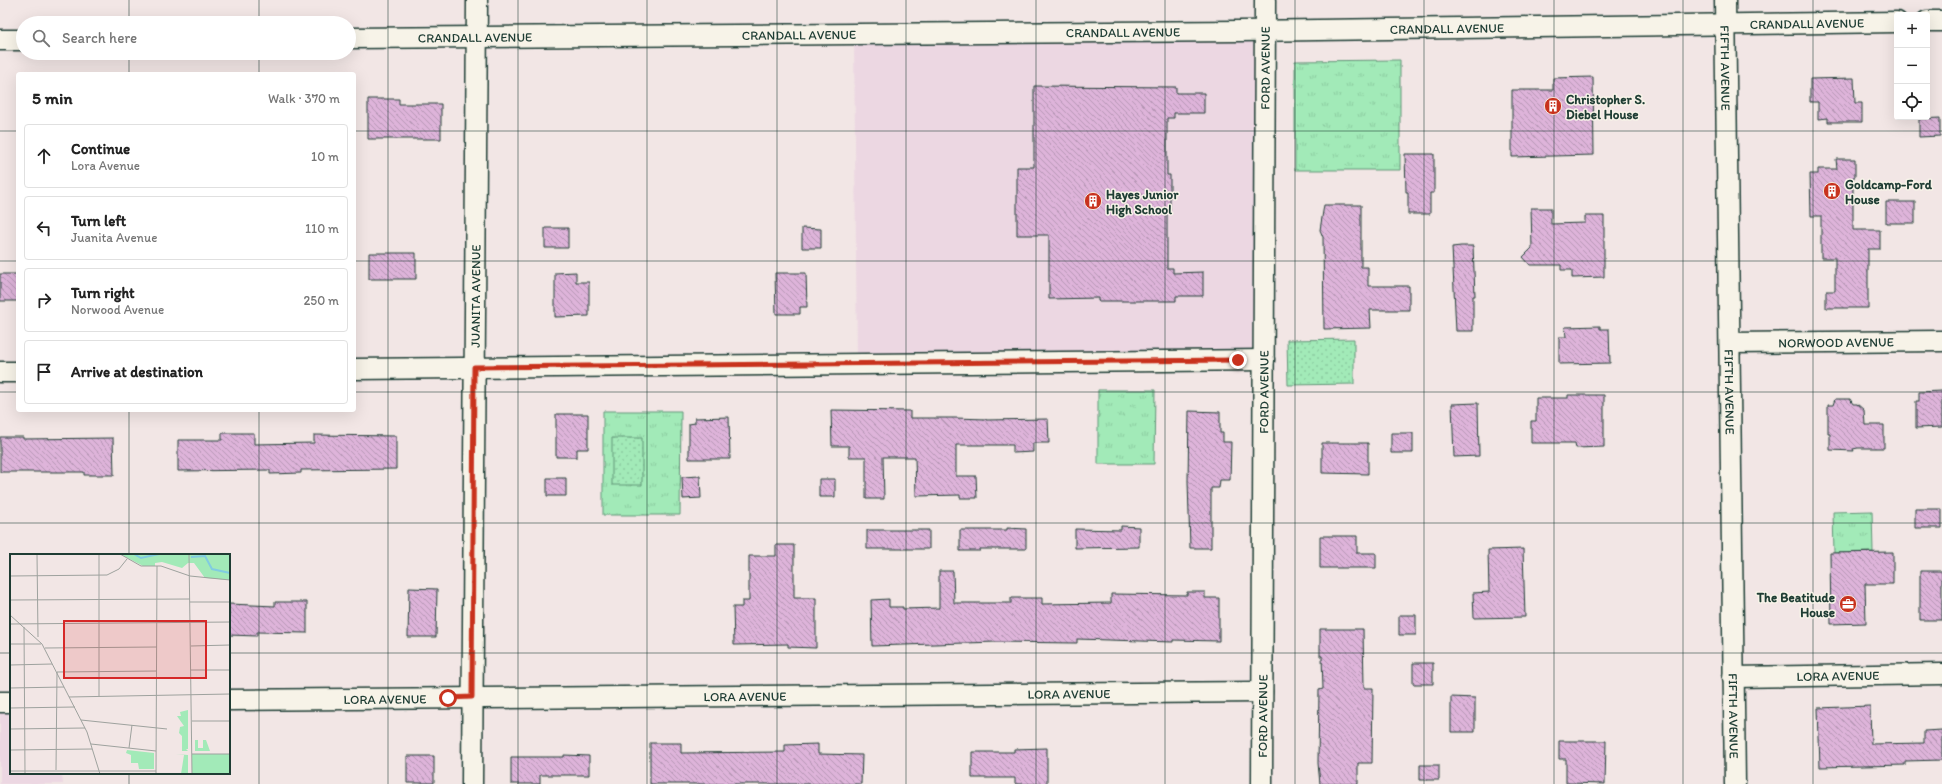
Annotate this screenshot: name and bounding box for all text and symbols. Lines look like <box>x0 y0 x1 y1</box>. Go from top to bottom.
map controls <box>1894 12 1930 120</box>
button: + <box>1894 12 1930 48</box>
street label: CRANDALL AVENUE <box>1750 15 1864 32</box>
search box <box>16 16 356 60</box>
street label: CRANDALL AVENUE <box>1390 20 1504 36</box>
street label: CRANDALL AVENUE <box>1066 24 1180 40</box>
street label: FIFTH AVENUE <box>1718 25 1734 111</box>
street label: FORD AVENUE <box>1257 26 1272 110</box>
icon: search <box>30 27 52 49</box>
street label: CRANDALL AVENUE <box>742 27 856 42</box>
text: Search here <box>62 29 137 47</box>
street label: CRANDALL AVENUE <box>418 29 532 45</box>
button: − <box>1894 48 1930 84</box>
button: locate <box>1894 84 1930 120</box>
text: 5 min <box>32 88 72 108</box>
text: Walk · 370 m <box>268 91 340 106</box>
place label: Christopher S. Diebel House <box>1566 92 1645 122</box>
building icon: Christopher S. Diebel House <box>1543 96 1563 116</box>
text: Continue <box>71 140 130 158</box>
icon: ahead <box>33 145 55 167</box>
text: 10 m <box>311 149 339 164</box>
text: Lora Avenue <box>71 158 140 173</box>
place label: Goldcamp-Ford House <box>1845 177 1933 207</box>
building icon: Goldcamp-Ford House <box>1822 181 1842 201</box>
place label: Hayes Junior High School <box>1106 187 1179 218</box>
building icon: Hayes Junior High School <box>1083 191 1103 211</box>
text: Turn left <box>71 212 126 230</box>
icon: left <box>33 217 55 239</box>
text: 110 m <box>305 221 339 236</box>
text: Juanita Avenue <box>71 230 157 245</box>
street label: JUANITA AVENUE <box>467 244 483 348</box>
text: Turn right <box>71 284 135 302</box>
icon: right <box>33 289 55 311</box>
text: 250 m <box>303 293 339 308</box>
text: Norwood Avenue <box>71 302 164 317</box>
street label: NORWOOD AVENUE <box>1778 334 1894 350</box>
street label: FIFTH AVENUE <box>1722 349 1738 435</box>
street label: FORD AVENUE <box>1256 350 1271 434</box>
route end <box>1229 351 1247 369</box>
icon: arrive <box>33 361 55 383</box>
text: Arrive at destination <box>71 363 203 381</box>
inset map <box>10 554 230 774</box>
place label: The Beatitude House <box>1756 590 1835 620</box>
office icon: The Beatitude House <box>1838 594 1858 614</box>
street label: LORA AVENUE <box>1796 667 1880 684</box>
street label: FIFTH AVENUE <box>1726 673 1742 759</box>
street label: FORD AVENUE <box>1255 674 1270 758</box>
street label: LORA AVENUE <box>1027 686 1111 701</box>
street label: LORA AVENUE <box>703 688 787 704</box>
route start <box>439 689 457 707</box>
street label: LORA AVENUE <box>343 691 427 707</box>

